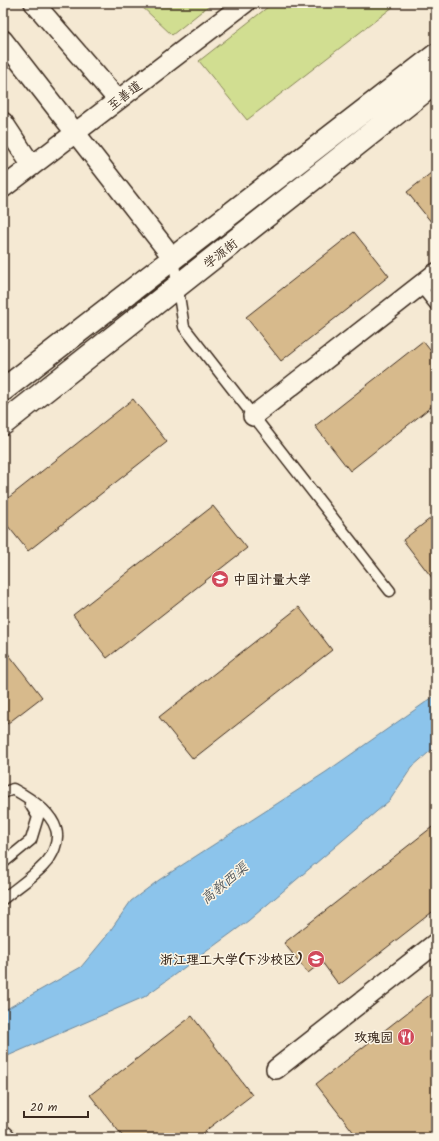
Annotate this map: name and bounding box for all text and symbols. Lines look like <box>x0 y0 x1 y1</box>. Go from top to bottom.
street label: 至善道 <box>103 76 147 116</box>
street label: 学源街 <box>199 234 243 274</box>
school or university icon: 中国计量大学 <box>210 569 230 589</box>
place label: 中国计量大学 <box>233 570 311 591</box>
water label: 高教西渠 <box>196 857 254 910</box>
school or university icon: 浙江理工大学(下沙校区) <box>306 949 326 969</box>
place label: 浙江理工大学(下沙校区) <box>160 950 303 971</box>
restaurant icon: 玫瑰园 <box>396 1027 416 1047</box>
place label: 玫瑰园 <box>354 1028 393 1049</box>
scale bar <box>24 1093 88 1119</box>
text: 20 m <box>30 1098 58 1117</box>

